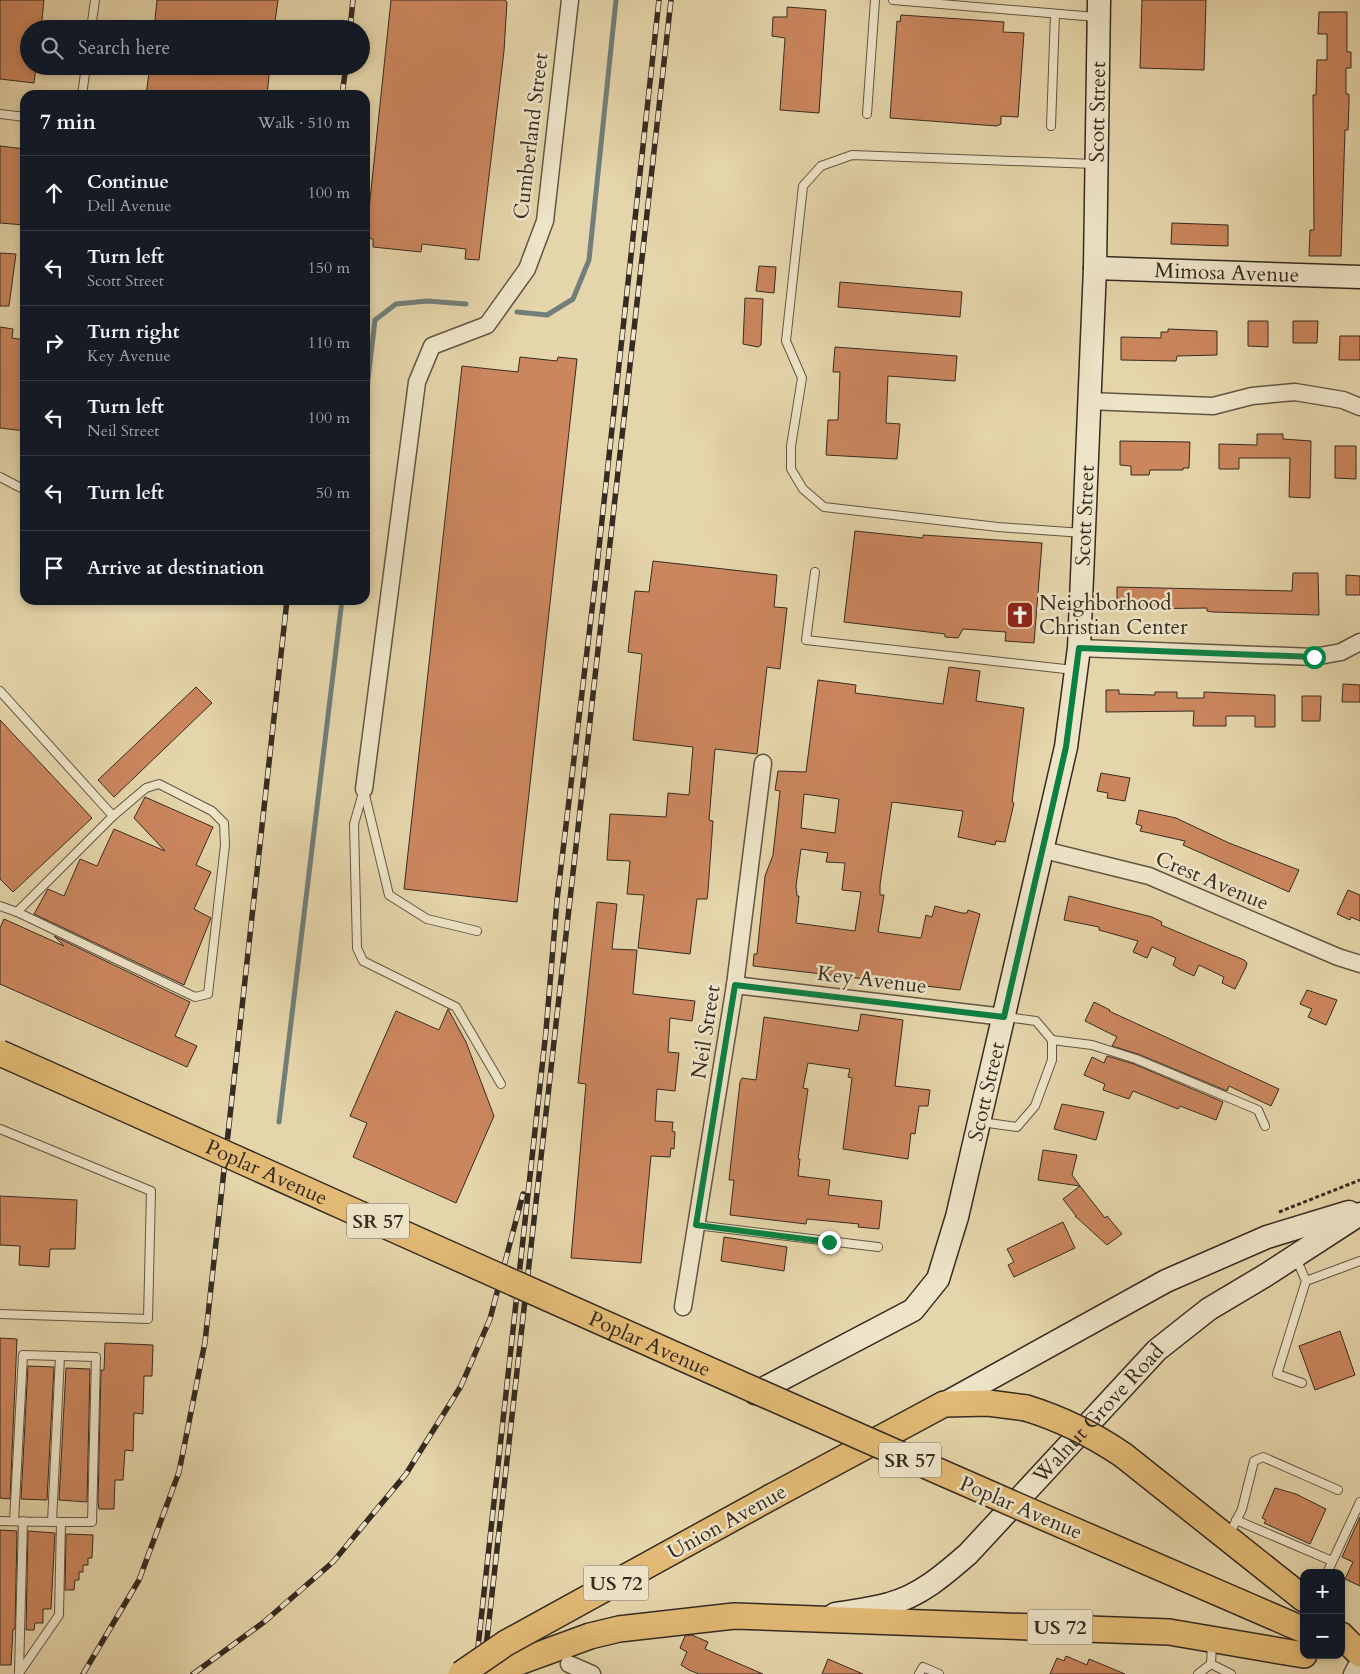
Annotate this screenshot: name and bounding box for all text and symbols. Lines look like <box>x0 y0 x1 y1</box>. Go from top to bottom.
search box <box>20 20 370 75</box>
icon: search <box>38 34 66 62</box>
text: Search here <box>78 35 170 61</box>
street label: Cumberland Street <box>506 51 556 221</box>
street label: Scott Street <box>1082 61 1113 163</box>
text: 7 min <box>40 108 96 137</box>
text: Walk · 510 m <box>258 112 350 134</box>
text: Continue <box>87 169 169 195</box>
icon: ahead <box>40 179 68 207</box>
text: 100 m <box>308 182 350 204</box>
text: Dell Avenue <box>87 195 172 217</box>
text: Turn left <box>87 244 164 270</box>
icon: left <box>40 254 68 282</box>
street label: Mimosa Avenue <box>1154 256 1300 289</box>
text: 150 m <box>308 257 350 279</box>
text: Scott Street <box>87 270 164 292</box>
text: Turn right <box>87 319 179 345</box>
icon: right <box>40 329 68 357</box>
text: 110 m <box>308 332 350 354</box>
text: Key Avenue <box>87 345 171 367</box>
text: Turn left <box>87 394 164 420</box>
icon: left <box>40 404 68 432</box>
text: 100 m <box>308 407 350 429</box>
text: Neil Street <box>87 420 159 442</box>
street label: Scott Street <box>1068 464 1101 567</box>
icon: left <box>40 479 68 507</box>
text: Turn left <box>87 480 164 506</box>
text: 50 m <box>316 482 350 504</box>
icon: arrive <box>40 554 68 582</box>
text: Arrive at destination <box>87 555 264 581</box>
place label: Neighborhood Christian Center <box>1039 589 1188 642</box>
church icon: Neighborhood Christian Center <box>1005 600 1035 630</box>
route start <box>1303 646 1326 669</box>
street label: Crest Avenue <box>1151 844 1273 918</box>
street label: Key Avenue <box>816 959 928 1001</box>
street label: Neil Street <box>684 983 728 1081</box>
street label: Scott Street <box>961 1039 1012 1144</box>
street label: Poplar Avenue <box>201 1132 332 1212</box>
road number: SR 57 <box>347 1204 409 1238</box>
route end <box>818 1231 841 1254</box>
street label: Poplar Avenue <box>584 1304 716 1384</box>
street label: Walnut Grove Road <box>1025 1337 1170 1490</box>
road number: SR 57 <box>879 1442 941 1478</box>
street label: Poplar Avenue <box>955 1469 1087 1547</box>
street label: Union Avenue <box>662 1477 792 1567</box>
road number: US 72 <box>584 1566 648 1600</box>
map controls <box>1300 1569 1345 1659</box>
button: + <box>1300 1569 1345 1614</box>
road number: US 72 <box>1028 1610 1092 1644</box>
button: − <box>1300 1614 1345 1659</box>

